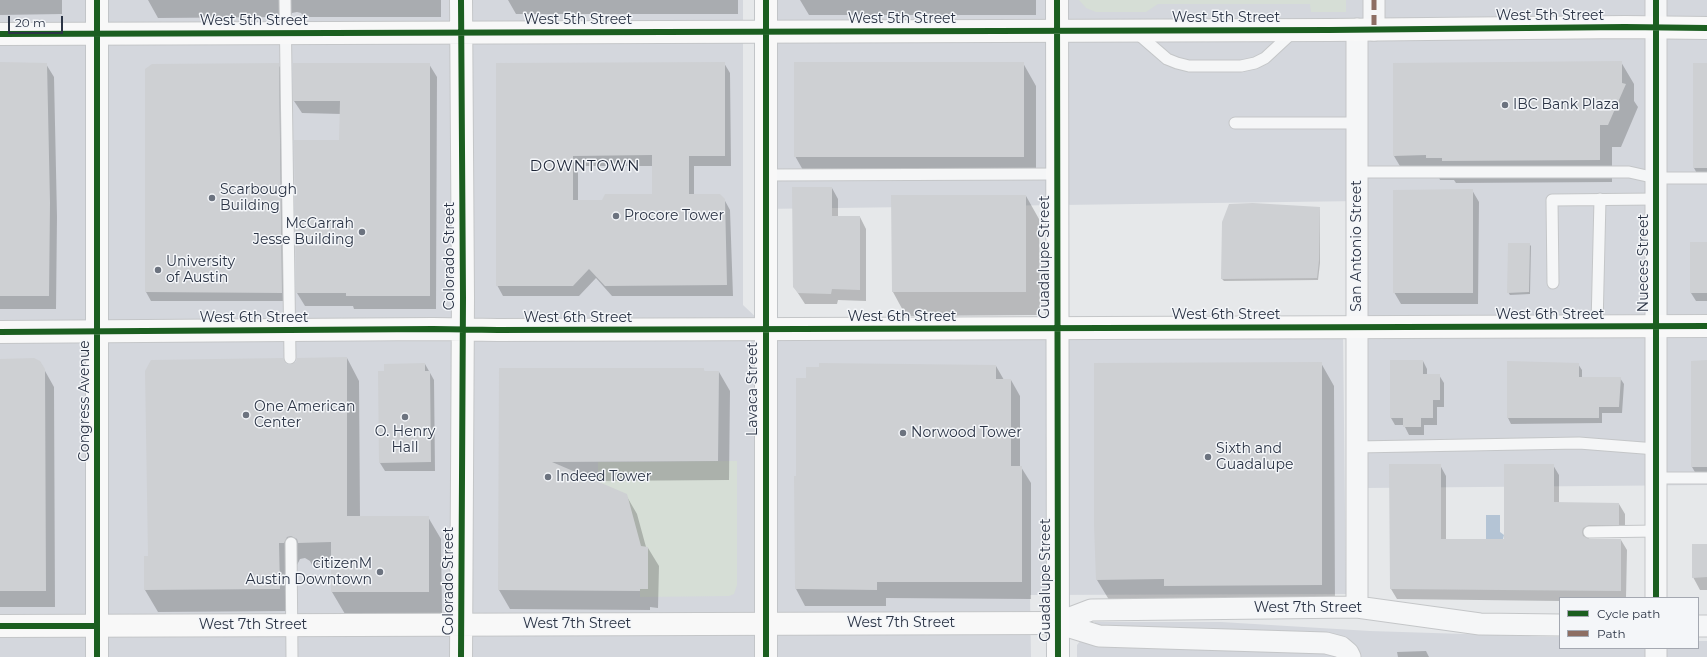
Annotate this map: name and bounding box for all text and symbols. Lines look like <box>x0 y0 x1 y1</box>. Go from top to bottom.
scale bar <box>10 8 65 34</box>
street label: West 5th Street <box>1496 8 1604 24</box>
street label: West 5th Street <box>1172 10 1280 26</box>
street label: West 5th Street <box>848 11 956 27</box>
street label: West 5th Street <box>524 12 632 28</box>
street label: West 5th Street <box>200 13 308 29</box>
text: 20 m <box>15 15 46 30</box>
place label: IBC Bank Plaza <box>1513 97 1619 113</box>
marker: IBC Bank Plaza <box>1500 100 1510 110</box>
district label: DOWNTOWN <box>530 158 640 176</box>
street label: San Antonio Street <box>1349 180 1365 312</box>
place label: Scarbough Building <box>220 182 297 214</box>
marker: Scarbough Building <box>207 193 217 203</box>
street label: Guadalupe Street <box>1037 195 1053 319</box>
street label: Colorado Street <box>442 202 458 310</box>
place label: Procore Tower <box>624 208 724 224</box>
marker: Procore Tower <box>611 211 621 221</box>
street label: Nueces Street <box>1636 214 1652 312</box>
place label: McGarrah Jesse Building <box>253 216 354 248</box>
marker: McGarrah Jesse Building <box>357 227 367 237</box>
place label: University of Austin <box>166 254 235 286</box>
marker: University of Austin <box>153 265 163 275</box>
street label: West 6th Street <box>1171 307 1281 323</box>
street label: West 6th Street <box>1495 307 1605 323</box>
street label: West 6th Street <box>847 309 957 325</box>
street label: West 6th Street <box>199 310 309 326</box>
street label: West 6th Street <box>523 310 633 326</box>
street label: Congress Avenue <box>77 340 93 462</box>
street label: Lavaca Street <box>745 342 761 436</box>
place label: One American Center <box>254 399 356 432</box>
marker: One American Center <box>241 410 251 420</box>
marker: O. Henry Hall <box>400 412 410 422</box>
place label: O. Henry Hall <box>375 424 435 456</box>
place label: Norwood Tower <box>911 425 1022 441</box>
marker: Norwood Tower <box>898 428 908 438</box>
place label: Sixth and Guadalupe <box>1216 441 1293 474</box>
marker: Sixth and Guadalupe <box>1203 452 1213 462</box>
place label: Indeed Tower <box>556 469 651 485</box>
marker: Indeed Tower <box>543 472 553 482</box>
street label: Guadalupe Street <box>1038 518 1054 642</box>
street label: Colorado Street <box>441 527 457 635</box>
place label: citizenM Austin Downtown <box>246 556 372 588</box>
marker: citizenM Austin Downtown <box>375 567 385 577</box>
legend <box>1559 597 1699 649</box>
street label: West 7th Street <box>1254 600 1362 616</box>
text: Cycle path <box>1597 606 1660 621</box>
street label: West 7th Street <box>847 615 955 631</box>
street label: West 7th Street <box>523 616 631 632</box>
street label: West 7th Street <box>199 617 307 633</box>
text: Path <box>1597 626 1626 641</box>

